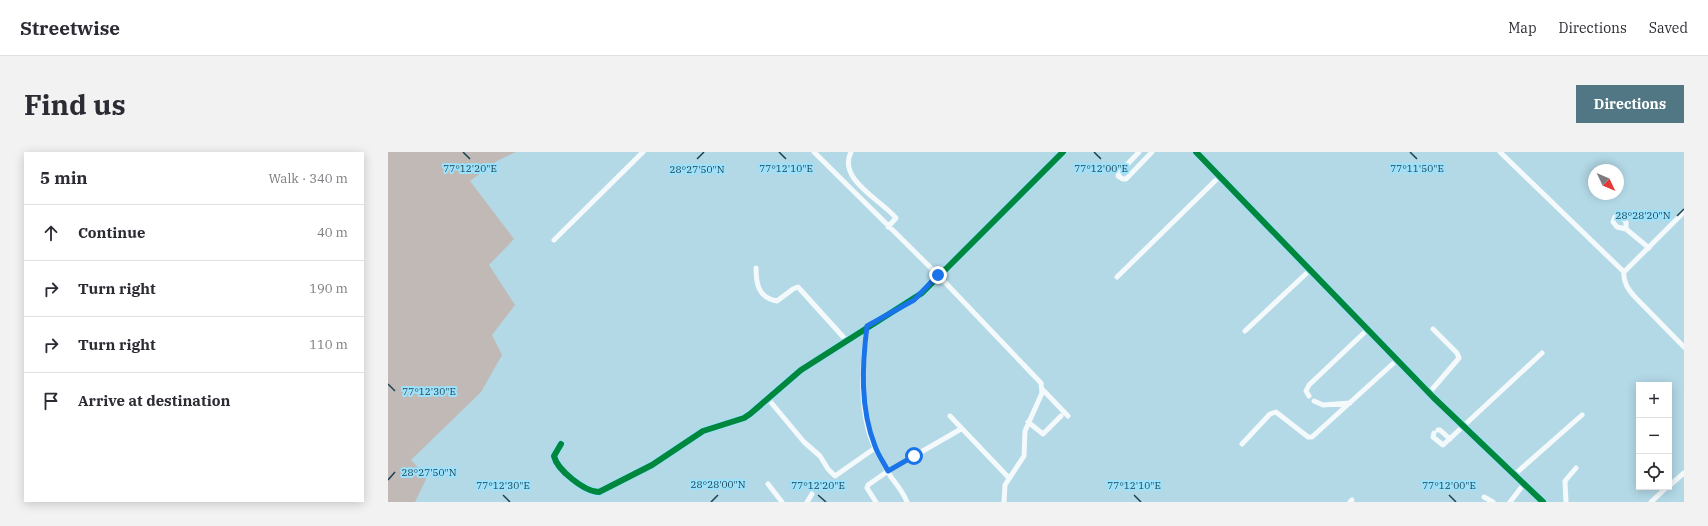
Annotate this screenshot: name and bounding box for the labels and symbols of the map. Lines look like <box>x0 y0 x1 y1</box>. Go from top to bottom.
text: 77°12'20"E <box>443 162 497 175</box>
text: 77°12'10"E <box>759 162 813 175</box>
text: 77°12'00"E <box>1074 162 1128 175</box>
text: 77°11'50"E <box>1390 162 1444 175</box>
text: 28°27'50"N <box>670 163 725 176</box>
north arrow <box>1588 164 1624 200</box>
text: 28°28'20"N <box>1616 209 1671 222</box>
route end <box>929 266 947 284</box>
text: 77°12'30"E <box>402 385 456 398</box>
route start <box>905 447 923 465</box>
text: 28°27'50"N <box>402 466 457 479</box>
text: 28°28'00"N <box>691 478 746 491</box>
text: 77°12'30"E <box>476 479 530 492</box>
text: 77°12'20"E <box>791 479 845 492</box>
text: 77°12'10"E <box>1107 479 1161 492</box>
text: 77°12'00"E <box>1422 479 1476 492</box>

